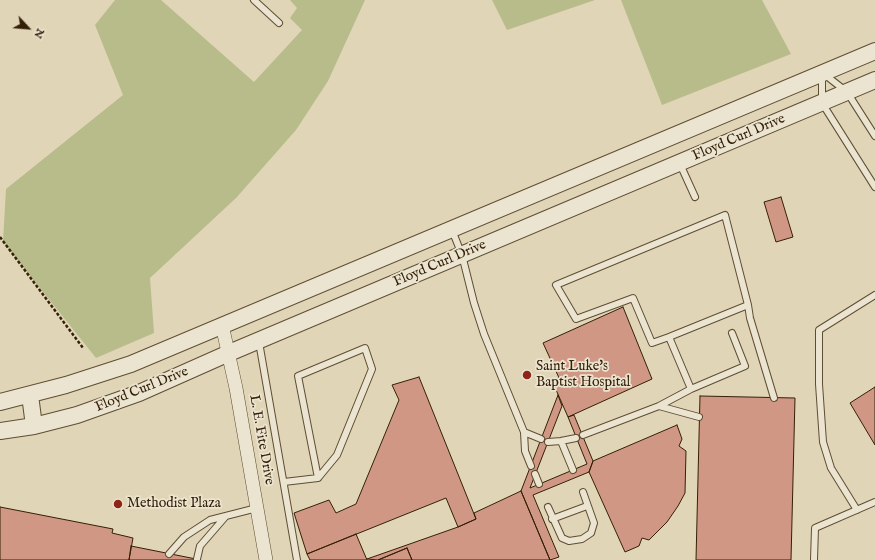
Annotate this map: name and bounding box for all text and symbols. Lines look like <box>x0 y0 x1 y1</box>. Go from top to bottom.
north arrow <box>8 8 48 48</box>
text: N <box>30 26 47 41</box>
street label: Floyd Curl Drive <box>690 111 788 165</box>
street label: Floyd Curl Drive <box>391 237 489 291</box>
place label: Saint Luke's Baptist Hospital <box>536 359 630 392</box>
street label: Floyd Curl Drive <box>93 364 191 416</box>
marker: Saint Luke's Baptist Hospital <box>521 369 533 381</box>
street label: L. E. Fite Drive <box>245 394 277 486</box>
place label: Methodist Plaza <box>127 496 221 512</box>
marker: Methodist Plaza <box>112 498 124 510</box>

